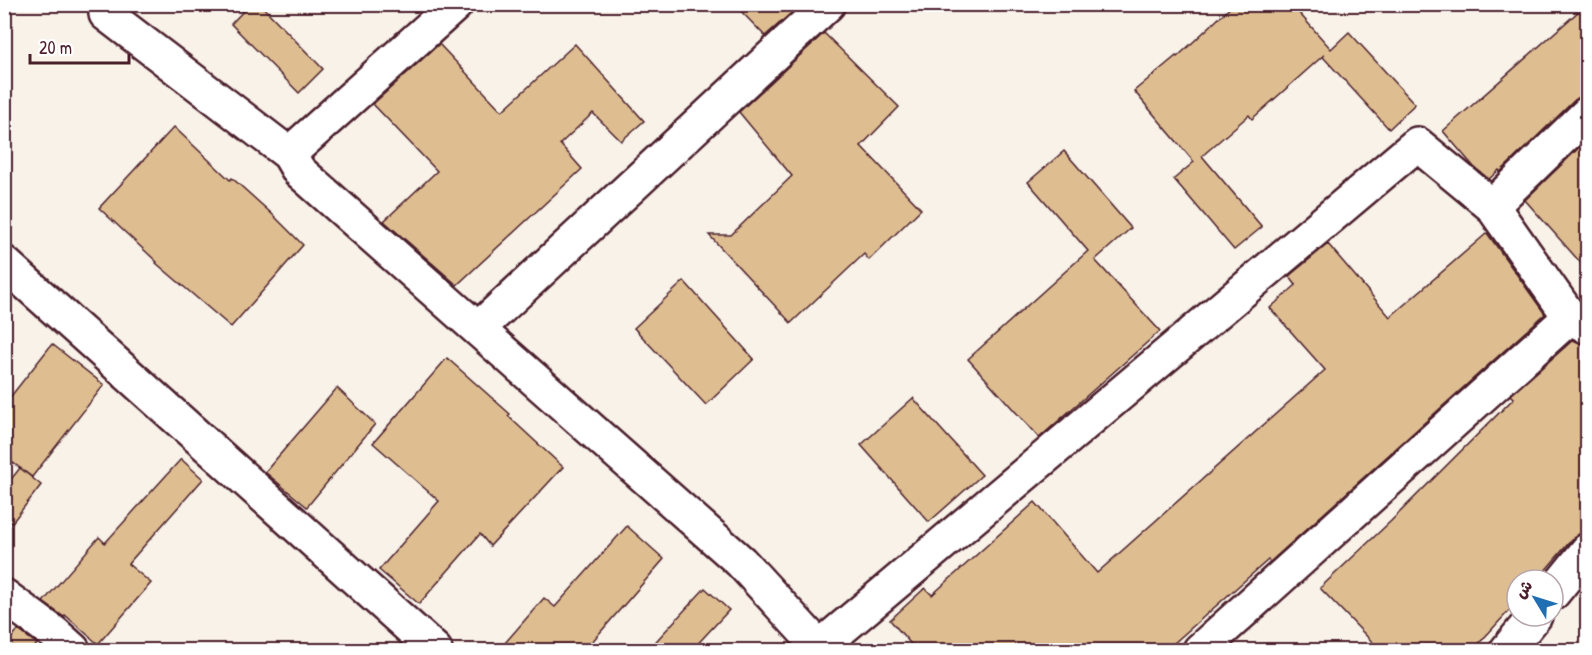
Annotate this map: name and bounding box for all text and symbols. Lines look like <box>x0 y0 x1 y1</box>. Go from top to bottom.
scale bar <box>30 27 129 65</box>
text: 20 m <box>39 35 72 60</box>
north arrow <box>1505 568 1565 628</box>
text: ش <box>1509 575 1537 602</box>

